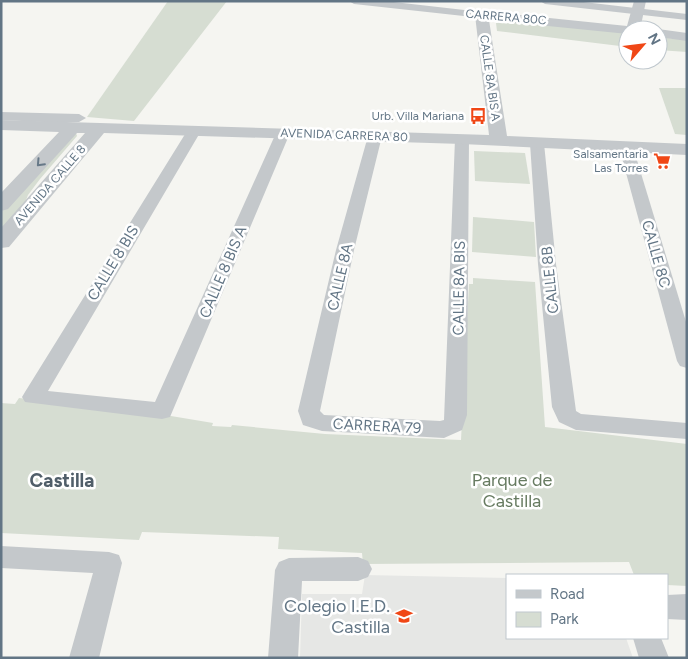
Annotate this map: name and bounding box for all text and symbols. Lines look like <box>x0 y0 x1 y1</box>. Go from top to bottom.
street label: CARRERA 80C <box>465 6 547 28</box>
north arrow <box>618 20 668 70</box>
text: N <box>644 30 664 48</box>
street label: CALLE 8A BIS A <box>477 34 503 122</box>
bus stop icon: Urb. Villa Mariana <box>468 106 488 126</box>
place label: Urb. Villa Mariana <box>371 109 464 123</box>
street label: AVENIDA CARRERA 80 <box>280 126 408 144</box>
street label: AVENIDA CALLE 8 <box>11 142 89 228</box>
place label: Salsamentaria Las Torres <box>573 147 648 175</box>
supermarket icon: Salsamentaria Las Torres <box>652 151 672 171</box>
one-way arrow <box>37 157 46 166</box>
street label: CALLE 8C <box>638 218 674 290</box>
street label: CALLE 8 BIS <box>84 222 142 304</box>
street label: CALLE 8 BIS A <box>195 223 251 321</box>
street label: CALLE 8A BIS <box>449 241 469 335</box>
street label: CALLE 8A <box>324 242 356 312</box>
street label: CALLE 8B <box>538 245 562 315</box>
street label: CARRERA 79 <box>332 415 422 437</box>
district label: Castilla <box>30 469 94 492</box>
park label: Parque de Castilla <box>472 469 552 512</box>
legend <box>506 574 668 639</box>
text: Road <box>550 585 585 603</box>
place label: Colegio I.E.D. Castilla <box>284 595 390 638</box>
school or university icon: Colegio I.E.D. Castilla <box>394 606 414 626</box>
text: Park <box>550 610 579 628</box>

